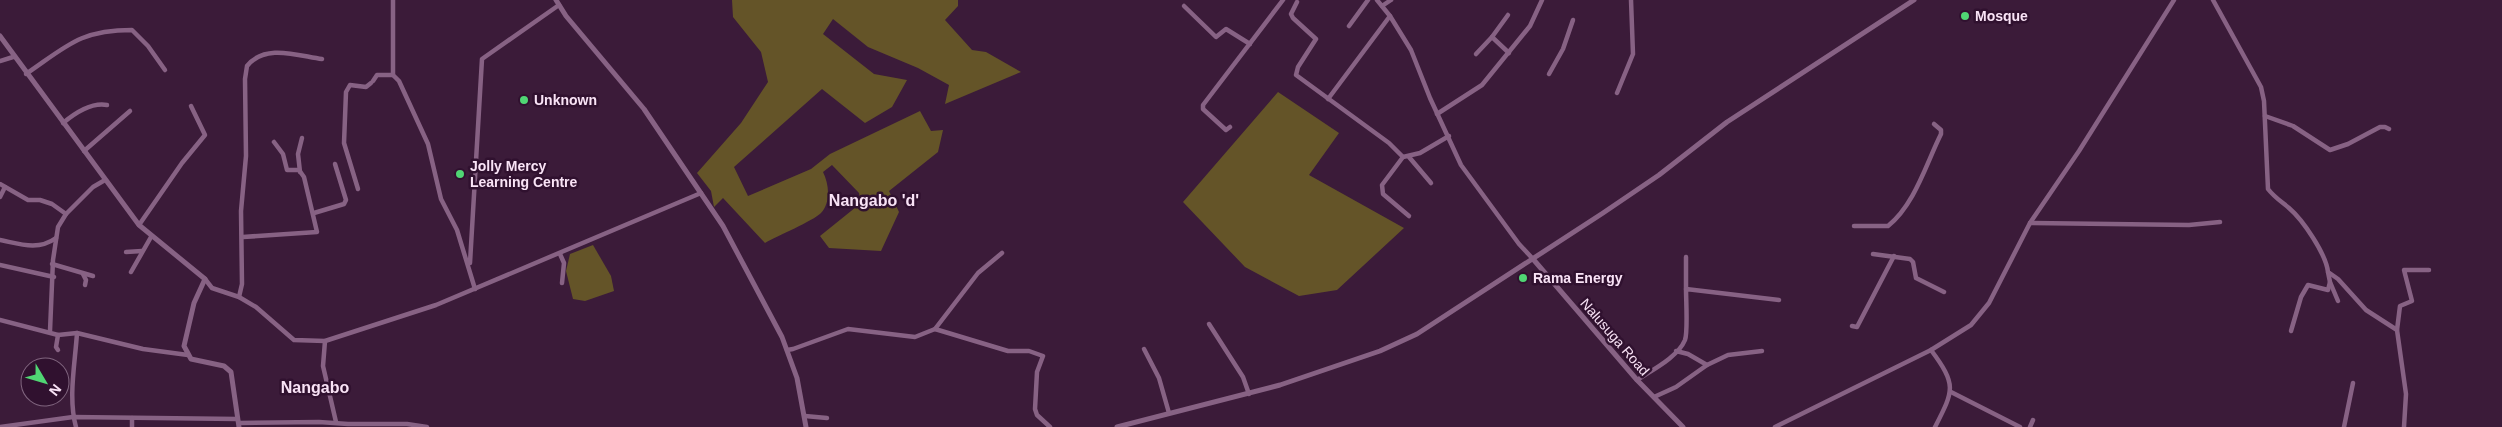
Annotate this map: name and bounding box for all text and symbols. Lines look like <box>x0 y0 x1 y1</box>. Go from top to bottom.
place label: Mosque <box>1975 8 2028 24</box>
marker: Mosque <box>1959 10 1971 22</box>
place label: Unknown <box>534 92 597 108</box>
marker: Unknown <box>518 94 530 106</box>
place label: Jolly Mercy Learning Centre <box>470 158 578 190</box>
marker: Jolly Mercy Learning Centre <box>454 168 466 180</box>
district label: Nangabo 'd' <box>829 192 919 209</box>
place label: Rama Energy <box>1533 270 1623 286</box>
marker: Rama Energy <box>1517 272 1529 284</box>
street label: Nalusuga Road <box>1577 295 1653 379</box>
north arrow <box>20 357 70 407</box>
district label: Nangabo <box>281 379 349 396</box>
text: N <box>46 381 65 399</box>

